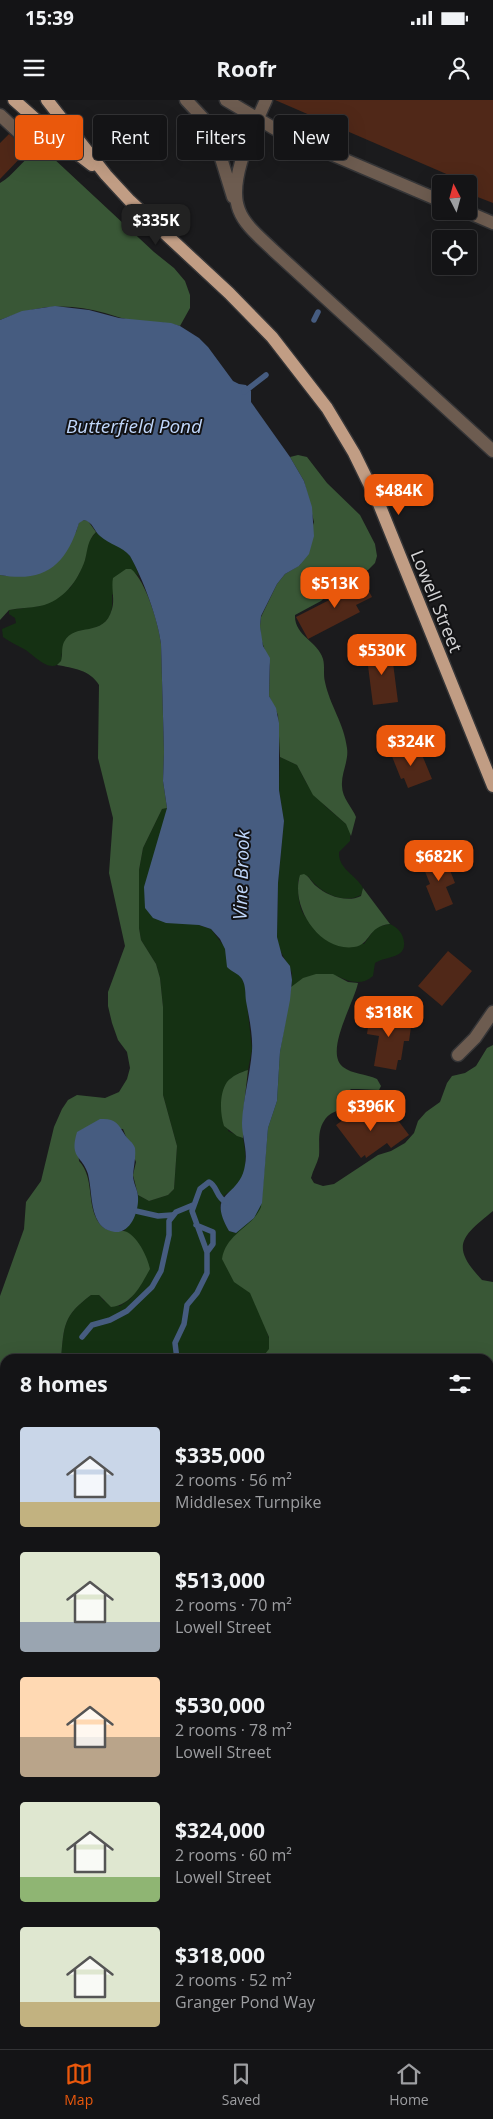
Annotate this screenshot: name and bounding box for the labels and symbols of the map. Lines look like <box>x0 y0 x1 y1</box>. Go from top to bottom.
north arrow <box>432 175 478 220</box>
pin: $335K <box>121 204 191 246</box>
water label: Butterfield Pond <box>66 413 203 439</box>
pin: $484K <box>364 474 434 516</box>
street label: Lowell Street <box>406 546 468 656</box>
pin: $513K <box>300 566 370 609</box>
pin: $530K <box>347 634 417 676</box>
pin: $324K <box>376 724 446 767</box>
water label: Vine Brook <box>226 829 256 921</box>
pin: $682K <box>404 840 474 882</box>
pin: $318K <box>354 996 424 1038</box>
pin: $396K <box>336 1090 406 1132</box>

